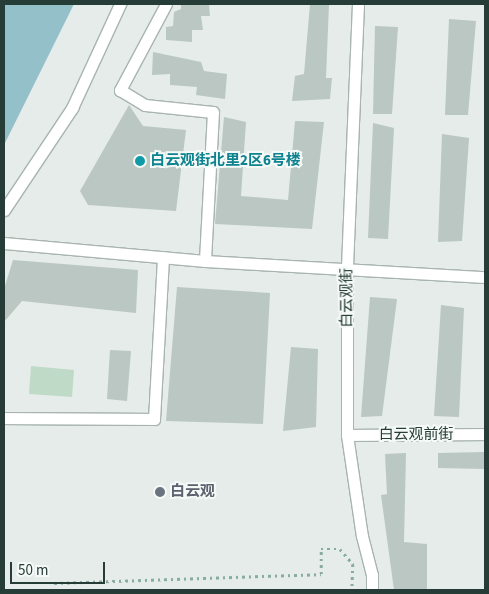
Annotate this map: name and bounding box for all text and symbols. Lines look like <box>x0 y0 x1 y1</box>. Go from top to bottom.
place label: 白云观街北里2区6号楼 <box>150 152 301 170</box>
marker: 白云观街北里2区6号楼 <box>134 155 146 167</box>
street label: 白云观街 <box>338 268 356 328</box>
street label: 白云观前街 <box>379 426 453 444</box>
place label: 白云观 <box>170 483 215 501</box>
marker: 白云观 <box>154 486 166 498</box>
scale bar <box>12 552 108 584</box>
text: 50 m <box>18 560 48 581</box>

